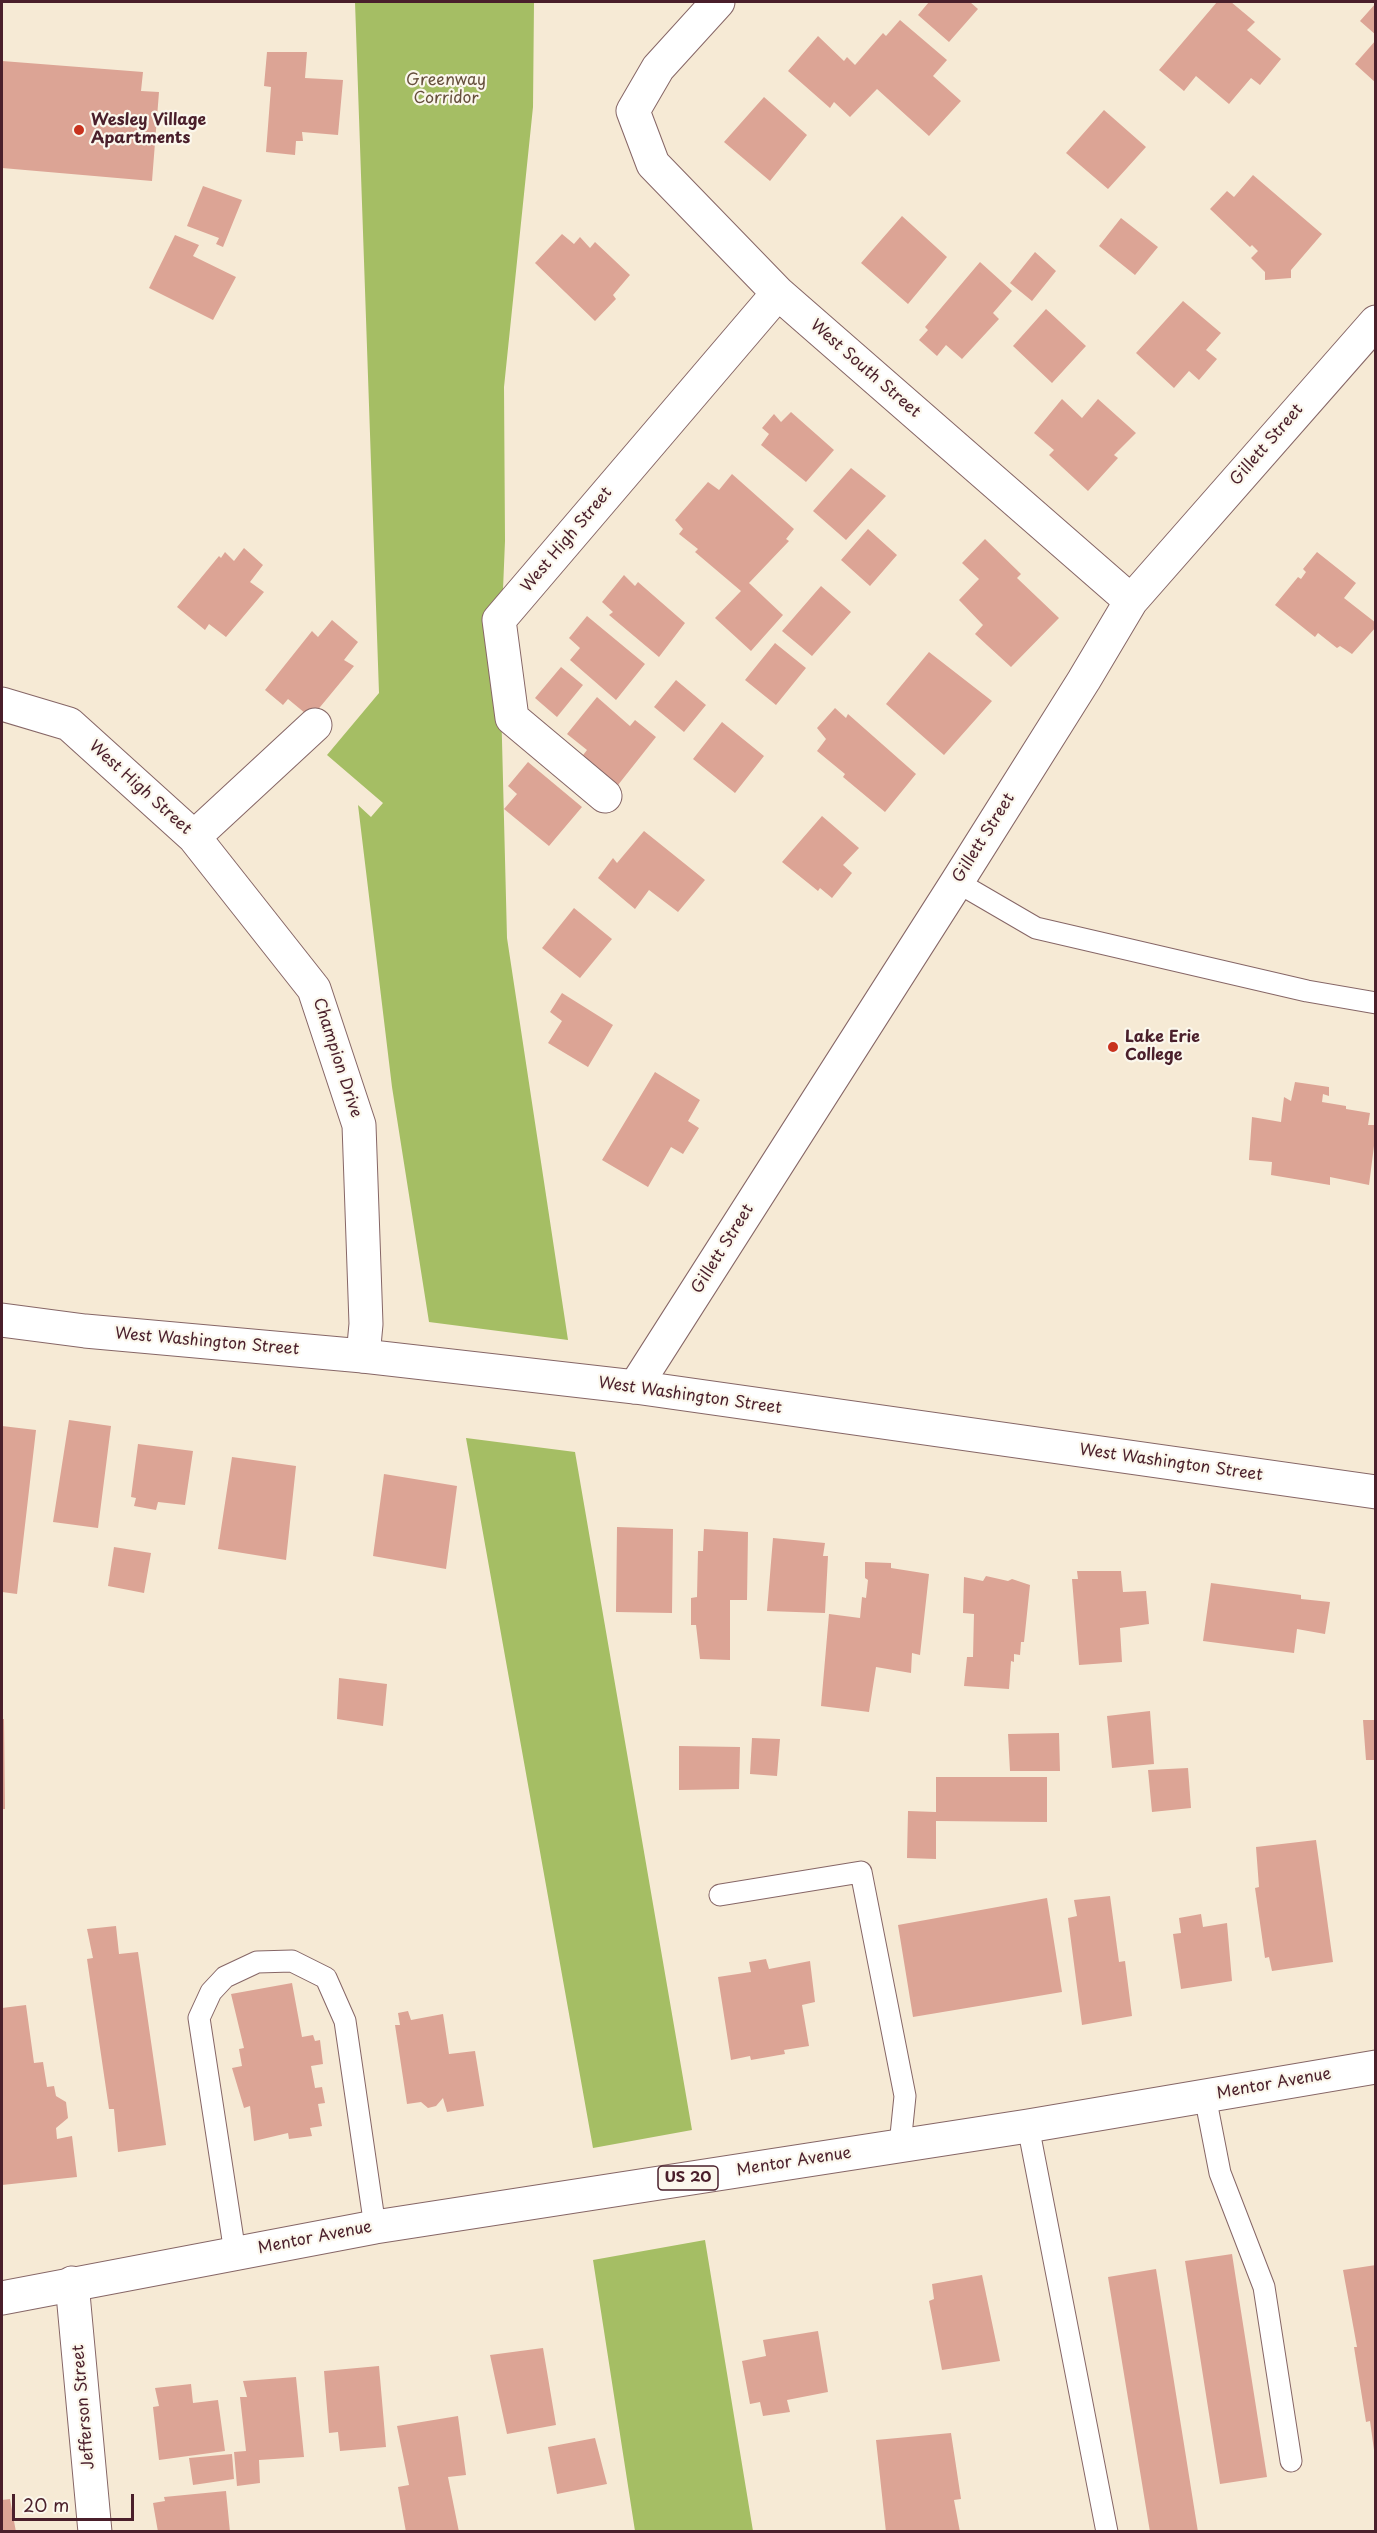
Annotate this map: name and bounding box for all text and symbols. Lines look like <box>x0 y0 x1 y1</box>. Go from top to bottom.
park label: Greenway Corridor <box>406 71 486 109</box>
place label: Wesley Village Apartments <box>91 111 206 149</box>
marker: Wesley Village Apartments <box>72 123 86 137</box>
street label: West South Street <box>806 316 924 422</box>
street label: Gillett Street <box>1226 400 1308 490</box>
street label: West High Street <box>517 484 617 596</box>
street label: West High Street <box>85 737 195 839</box>
street label: Gillett Street <box>949 790 1019 886</box>
street label: Champion Drive <box>309 996 365 1120</box>
place label: Lake Erie College <box>1125 1028 1200 1066</box>
marker: Lake Erie College <box>1106 1040 1120 1054</box>
street label: Gillett Street <box>688 1201 758 1297</box>
street label: West Washington Street <box>114 1324 300 1360</box>
street label: West Washington Street <box>597 1374 783 1418</box>
street label: West Washington Street <box>1078 1441 1264 1485</box>
street label: Mentor Avenue <box>1215 2064 1333 2104</box>
street label: Mentor Avenue <box>735 2143 853 2181</box>
road number: US 20 <box>658 2166 718 2190</box>
street label: Mentor Avenue <box>256 2218 374 2258</box>
street label: Jefferson Street <box>69 2344 99 2470</box>
scale bar <box>15 2482 136 2520</box>
text: 20 m <box>23 2491 69 2518</box>

